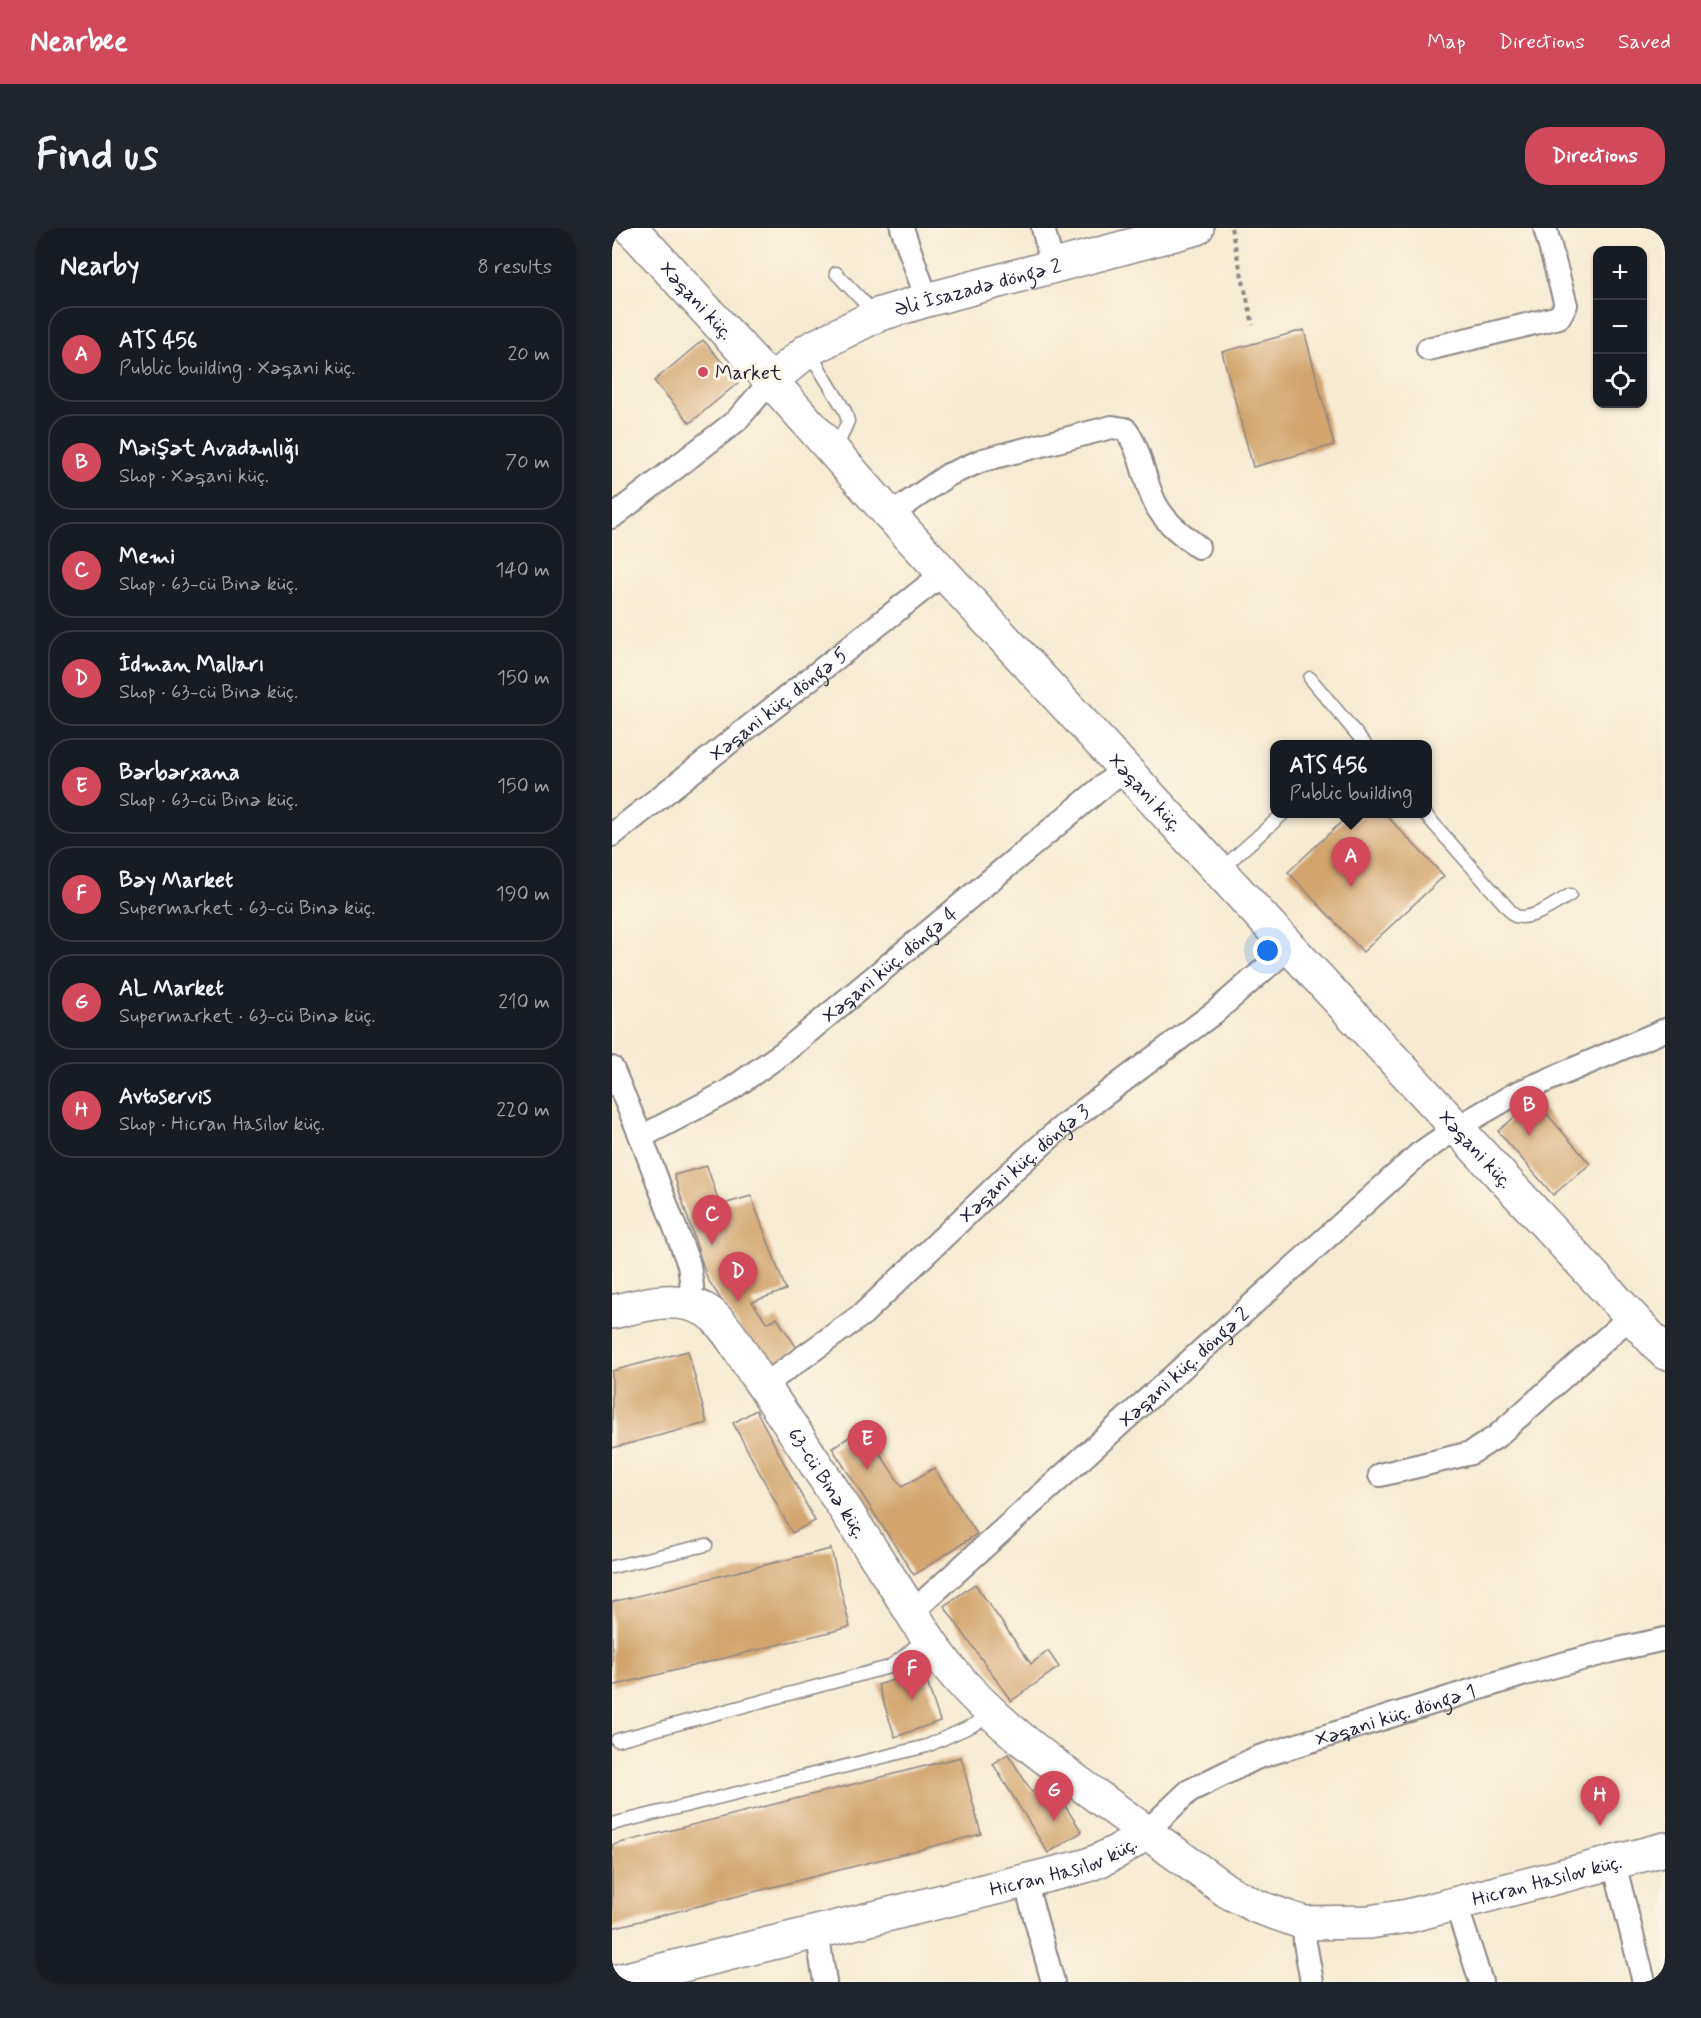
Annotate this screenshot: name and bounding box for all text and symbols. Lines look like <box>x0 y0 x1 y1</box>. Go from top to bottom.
text: Nearbee <box>30 24 128 61</box>
text: Map <box>1427 28 1466 56</box>
text: Directions <box>1499 28 1585 56</box>
text: Saved <box>1618 28 1671 56</box>
button: Directions <box>1525 127 1665 185</box>
text: Find us <box>36 129 158 184</box>
map controls <box>1593 246 1647 408</box>
button: + <box>1593 246 1647 300</box>
text: Nearby <box>60 250 139 284</box>
street label: Əli İsazadə döngə 2 <box>891 253 1065 324</box>
text: 8 results <box>478 254 552 281</box>
street label: Xəqani küç. <box>653 256 739 347</box>
button: − <box>1593 300 1647 354</box>
text: ATS 456 <box>119 327 197 355</box>
text: A <box>75 341 88 368</box>
text: 20 m <box>507 341 550 368</box>
button: locate <box>1593 354 1647 408</box>
text: Public building · Xəqani küç. <box>119 355 355 382</box>
place label: Market <box>715 360 782 387</box>
marker: Market <box>696 365 710 379</box>
text: Məişət Avadanlığı <box>119 435 300 463</box>
text: B <box>75 449 88 476</box>
text: 70 m <box>505 449 550 476</box>
text: Shop · Xəqani küç. <box>119 463 269 490</box>
text: Memi <box>119 543 175 571</box>
text: C <box>74 557 89 584</box>
text: 140 m <box>496 557 550 584</box>
text: Shop · 63-cü Binə küç. <box>119 571 298 598</box>
street label: Xəqani küç. döngə 5 <box>704 642 854 768</box>
text: İdman Malları <box>119 651 265 679</box>
text: D <box>75 665 88 692</box>
text: 150 m <box>497 665 550 692</box>
text: Shop · 63-cü Binə küç. <box>119 679 298 706</box>
popup <box>1270 740 1432 818</box>
street label: Xəqani küç. <box>1102 748 1188 838</box>
text: ATS 456 <box>1289 752 1368 780</box>
text: Bərbərxana <box>119 759 240 787</box>
text: E <box>76 773 87 800</box>
text: 150 m <box>497 773 550 800</box>
text: Public building <box>1289 780 1413 807</box>
text: Shop · 63-cü Binə küç. <box>119 787 298 814</box>
pin: A <box>1332 838 1370 887</box>
text: Bəy Market <box>119 867 233 895</box>
text: F <box>76 881 87 908</box>
text: 190 m <box>496 881 550 908</box>
text: Supermarket · 63-cü Binə küç. <box>119 895 376 922</box>
street label: Xəqani küç. döngə 4 <box>817 901 964 1030</box>
your location <box>1253 936 1282 965</box>
text: AL Market <box>119 975 224 1003</box>
text: G <box>75 989 88 1016</box>
text: 210 m <box>498 989 550 1016</box>
text: Supermarket · 63-cü Binə küç. <box>119 1003 376 1030</box>
text: Avtoservis <box>119 1083 211 1111</box>
pin: B <box>1510 1086 1548 1136</box>
text: H <box>75 1097 88 1124</box>
text: 220 m <box>496 1097 550 1124</box>
street label: Xəqani küç. döngə 3 <box>954 1099 1095 1230</box>
street label: Xəqani küç. <box>1432 1105 1518 1195</box>
text: Shop · Hicran Hasilov küç. <box>119 1111 325 1138</box>
pin: C <box>692 1196 732 1245</box>
pin: D <box>718 1252 758 1302</box>
street label: Xəqani küç. döngə 2 <box>1113 1302 1256 1434</box>
pin: E <box>848 1420 886 1470</box>
street label: 63-cü Binə küç. <box>780 1423 872 1544</box>
pin: F <box>892 1650 932 1700</box>
street label: Xəqani küç. döngə 1 <box>1312 1678 1479 1754</box>
pin: G <box>1034 1772 1074 1821</box>
pin: H <box>1580 1776 1620 1826</box>
street label: Hicran Hasilov küç. <box>987 1831 1143 1904</box>
street label: Hicran Hasilov küç. <box>1469 1849 1625 1914</box>

